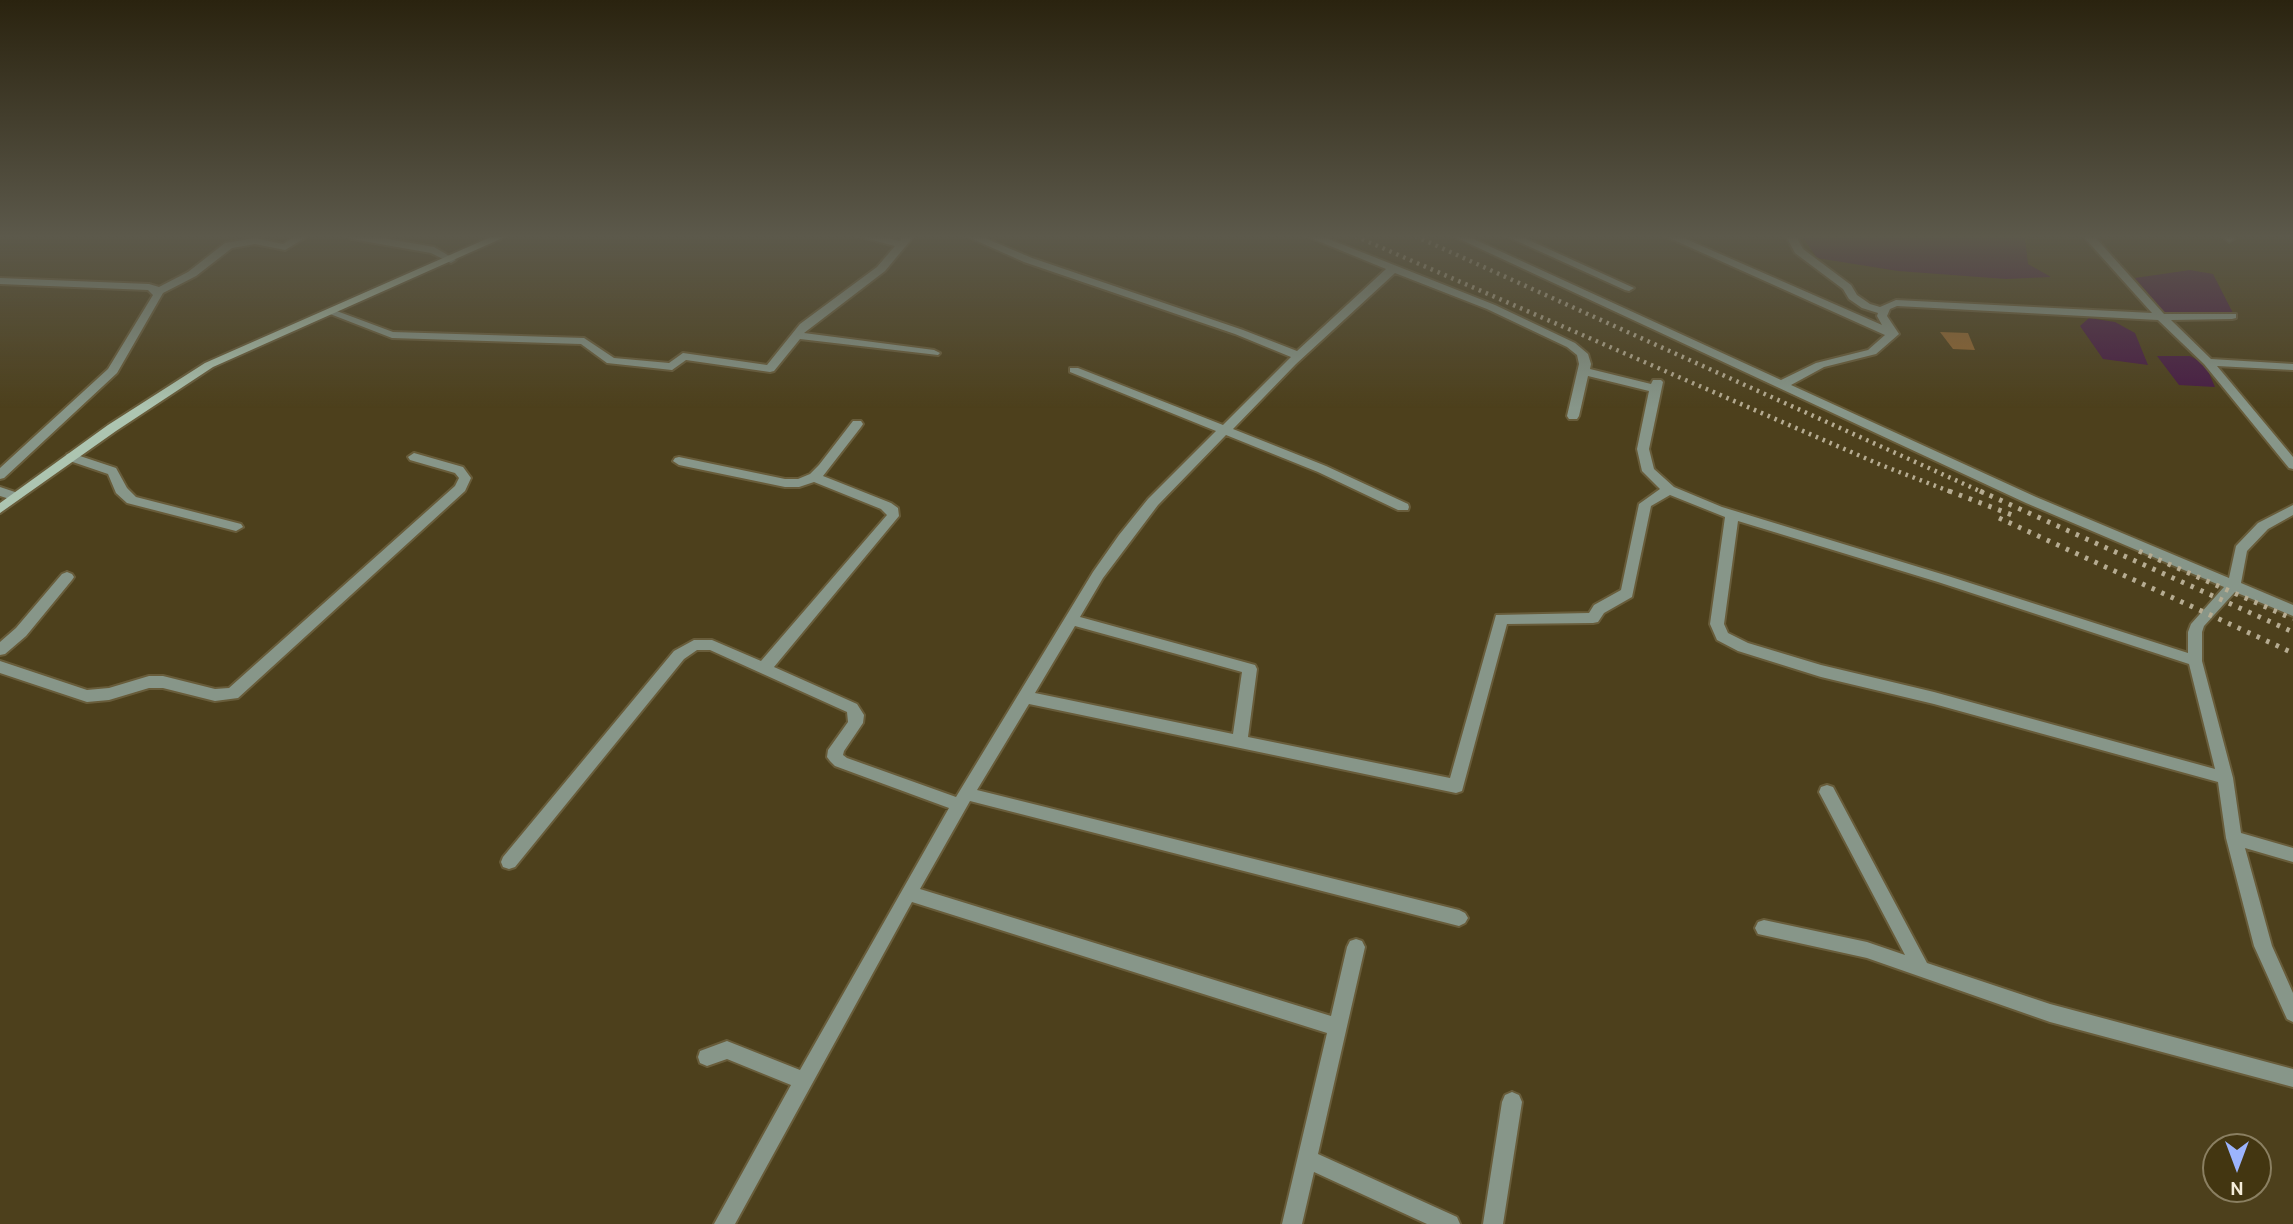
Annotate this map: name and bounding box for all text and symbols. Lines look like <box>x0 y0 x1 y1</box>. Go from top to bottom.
north arrow <box>2202 1133 2272 1203</box>
text: N <box>2230 1175 2244 1199</box>

